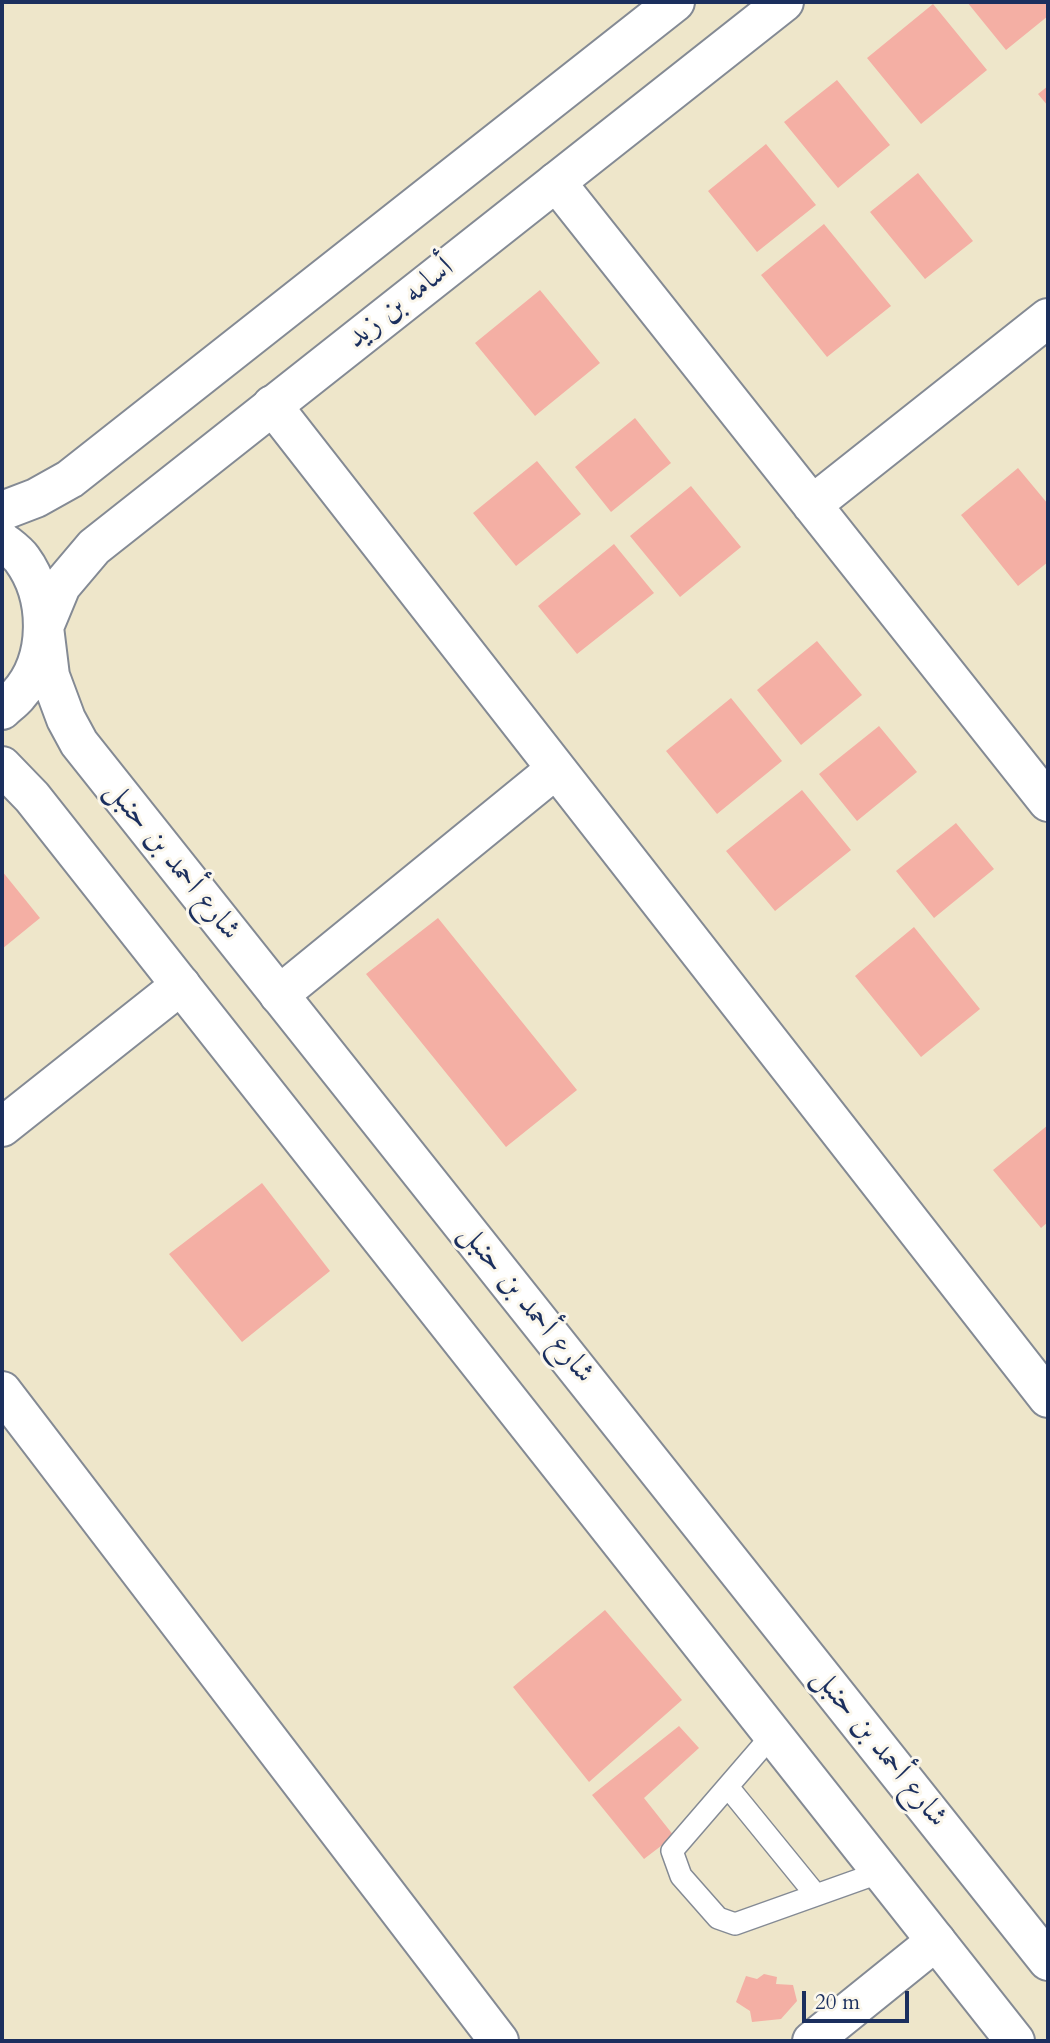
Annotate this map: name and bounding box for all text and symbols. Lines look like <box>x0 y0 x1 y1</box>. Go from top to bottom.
street label: أسامه بن زيد <box>340 251 462 357</box>
street label: شارع أحمد بن حنبل <box>97 774 247 948</box>
street label: شارع أحمد بن حنبل <box>451 1217 601 1391</box>
street label: شارع أحمد بن حنبل <box>804 1661 954 1835</box>
scale bar <box>805 1976 912 2020</box>
text: 20 m <box>815 1988 860 2017</box>

